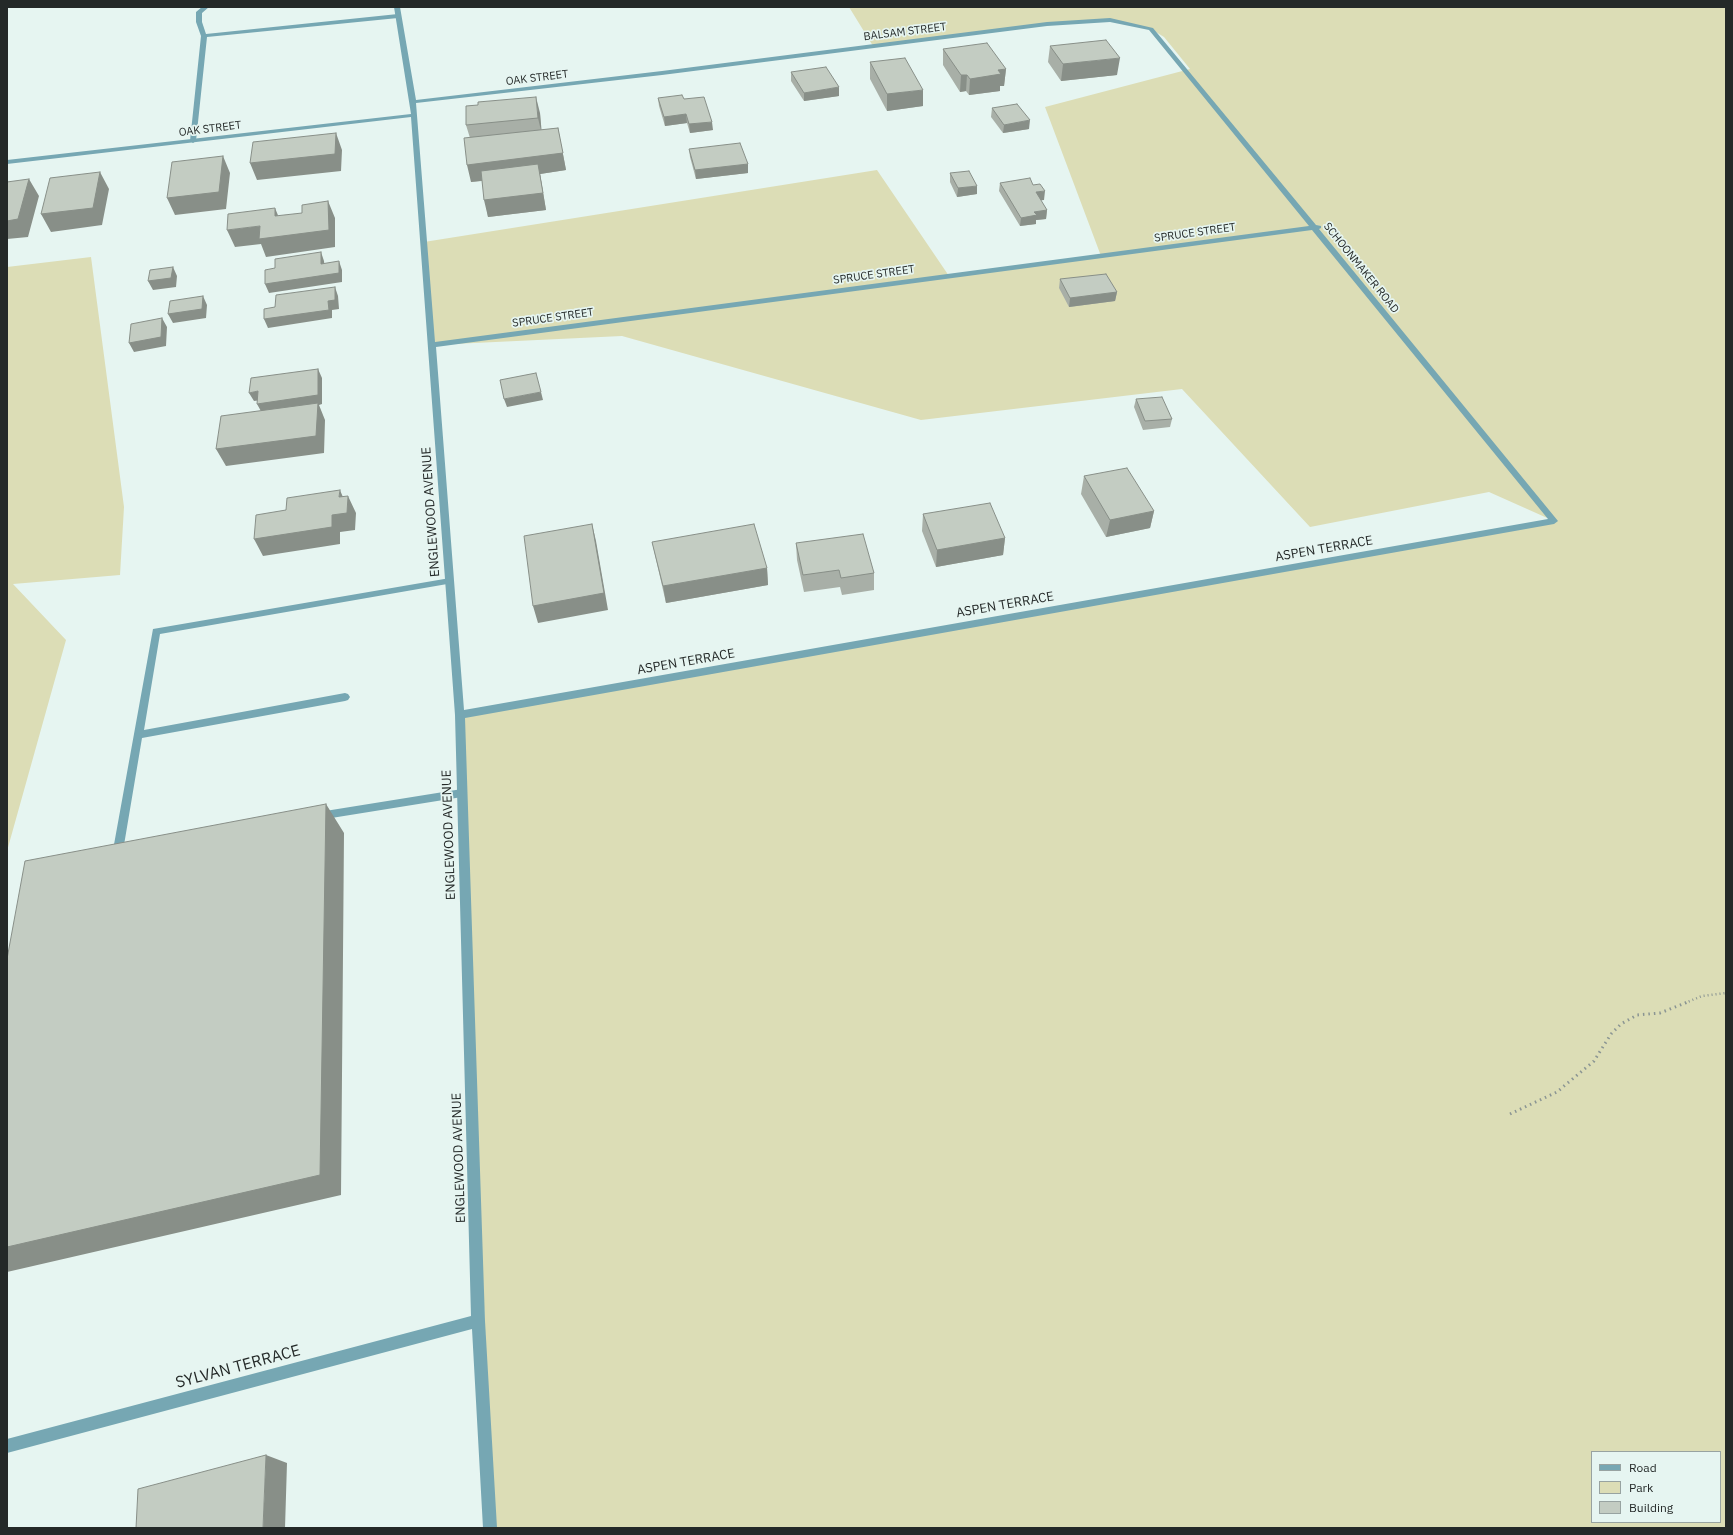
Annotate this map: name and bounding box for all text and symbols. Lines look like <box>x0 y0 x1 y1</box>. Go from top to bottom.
street label: BALSAM STREET <box>863 20 947 44</box>
street label: OAK STREET <box>505 68 569 88</box>
street label: OAK STREET <box>178 119 242 139</box>
street label: SCHOONMAKER ROAD <box>1321 220 1401 316</box>
street label: SPRUCE STREET <box>1153 221 1237 245</box>
street label: SPRUCE STREET <box>832 263 916 287</box>
street label: SPRUCE STREET <box>511 306 595 330</box>
street label: ENGLEWOOD AVENUE <box>419 446 443 578</box>
street label: ASPEN TERRACE <box>1274 533 1374 565</box>
street label: ASPEN TERRACE <box>955 589 1055 621</box>
street label: ASPEN TERRACE <box>636 646 736 678</box>
street label: ENGLEWOOD AVENUE <box>439 769 459 901</box>
street label: ENGLEWOOD AVENUE <box>449 1092 469 1224</box>
street label: SYLVAN TERRACE <box>174 1341 302 1393</box>
legend <box>1591 1451 1721 1523</box>
text: Road <box>1629 1460 1657 1475</box>
text: Park <box>1629 1480 1653 1495</box>
text: Building <box>1629 1500 1673 1515</box>

